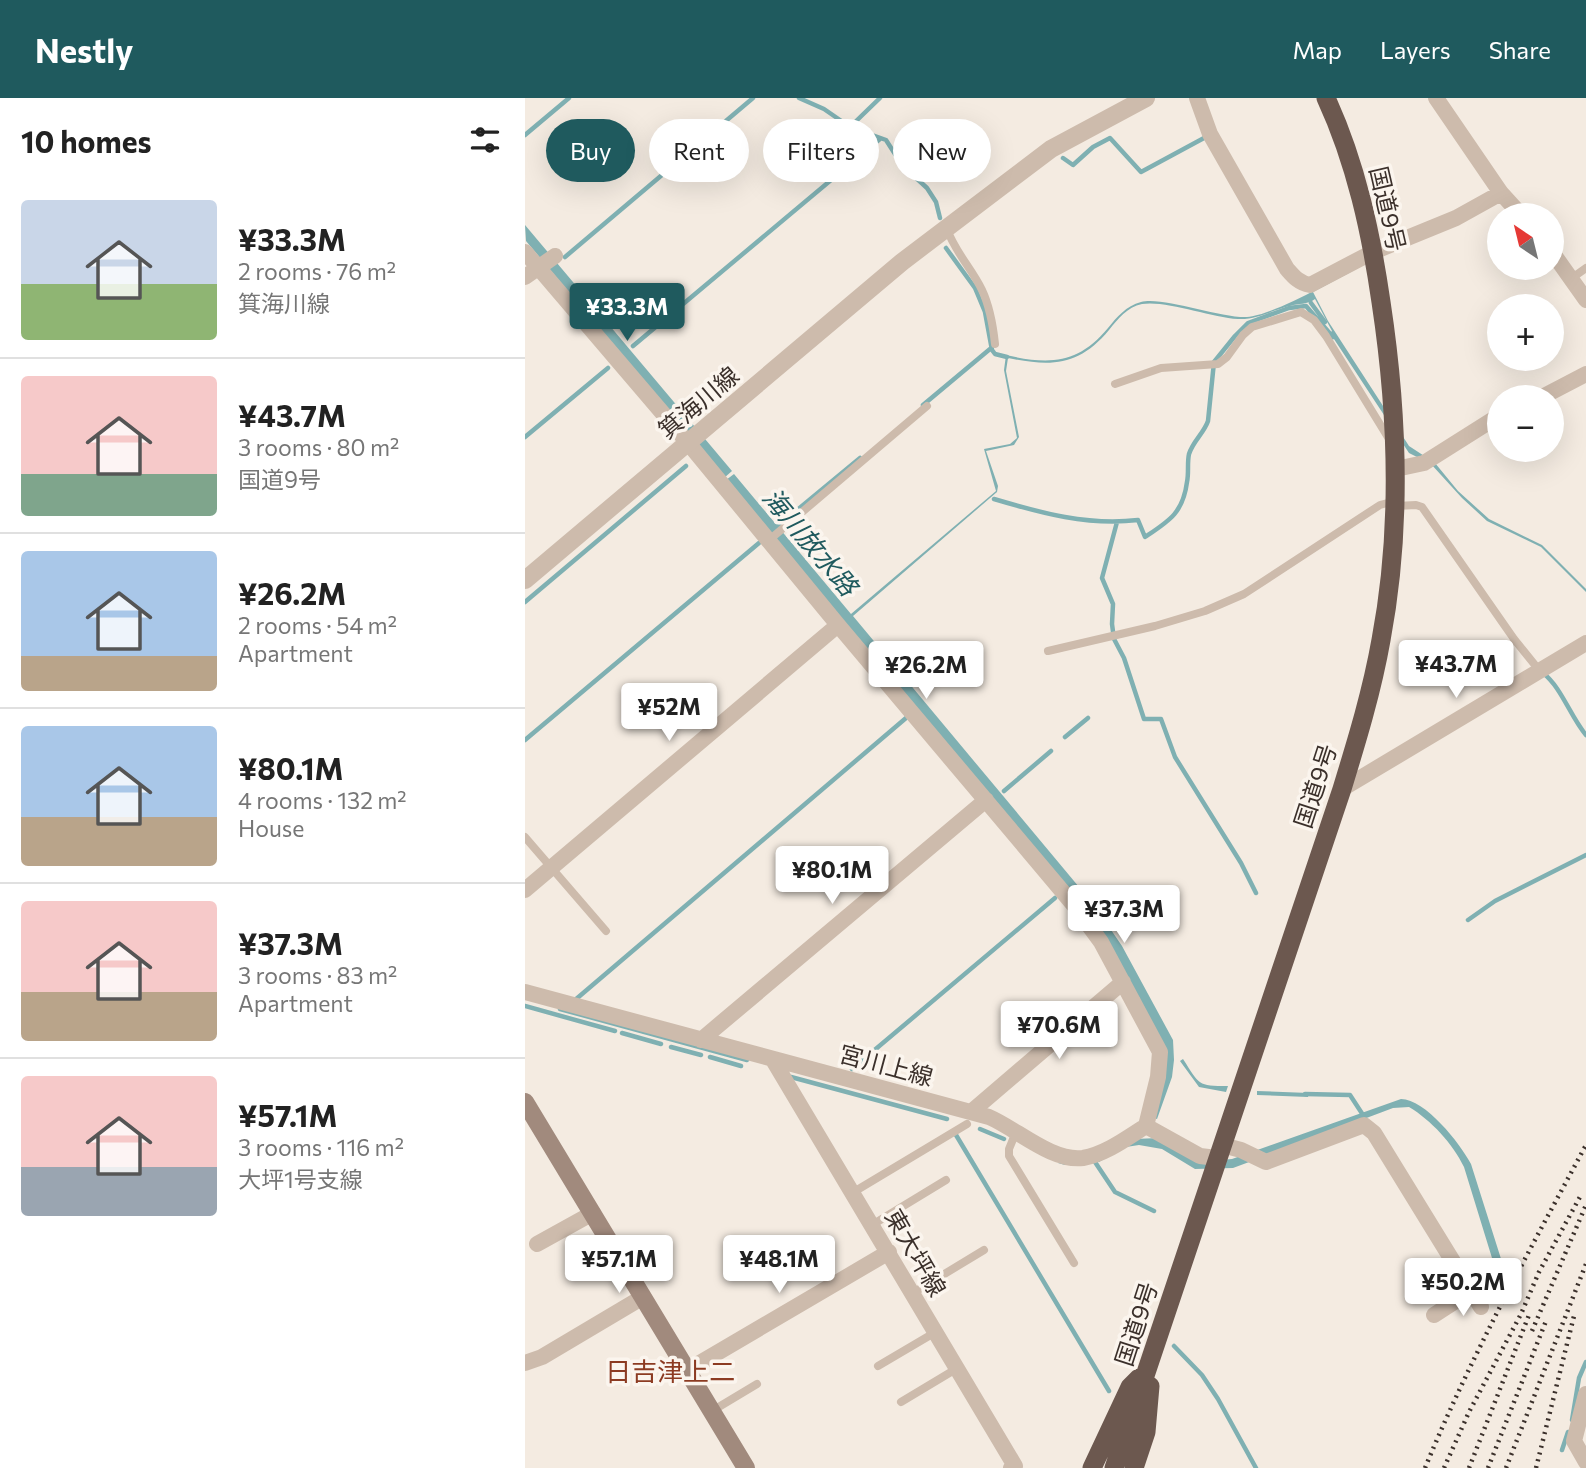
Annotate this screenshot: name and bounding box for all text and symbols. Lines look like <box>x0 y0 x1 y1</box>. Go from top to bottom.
text: Nestly <box>35 29 133 70</box>
text: Map <box>1293 35 1342 64</box>
text: Layers <box>1380 35 1451 64</box>
text: Share <box>1489 35 1551 64</box>
chip: Buy <box>546 119 635 182</box>
chip: Rent <box>649 119 749 182</box>
chip: Filters <box>763 119 879 182</box>
chip: New <box>893 119 991 182</box>
icon: filters <box>466 121 504 159</box>
text: 10 homes <box>21 122 151 159</box>
street label: 国道9号 <box>1365 163 1412 254</box>
north arrow <box>1487 203 1565 280</box>
map controls <box>1487 203 1564 462</box>
text: ¥33.3M <box>238 220 346 257</box>
icon: home <box>77 228 161 312</box>
text: 2 rooms · 76 m² <box>238 257 396 285</box>
pin: ¥33.3M <box>570 284 684 343</box>
text: 箕海川線 <box>238 289 330 317</box>
text: ¥33.3M <box>586 292 668 320</box>
button: + <box>1487 294 1564 371</box>
street label: 箕海川線 <box>652 360 744 444</box>
button: − <box>1487 385 1564 462</box>
text: ¥43.7M <box>238 396 346 433</box>
icon: home <box>77 404 161 488</box>
text: 3 rooms · 80 m² <box>238 433 399 461</box>
text: 国道9号 <box>238 465 321 493</box>
water label: 海川放水路 <box>757 481 866 602</box>
text: ¥26.2M <box>238 574 346 611</box>
icon: home <box>77 579 161 663</box>
text: 2 rooms · 54 m² <box>238 611 397 639</box>
text: Apartment <box>238 639 353 667</box>
pin: ¥43.7M <box>1399 640 1513 700</box>
pin: ¥26.2M <box>869 642 983 701</box>
text: ¥43.7M <box>1415 649 1497 677</box>
text: ¥26.2M <box>885 650 967 678</box>
pin: ¥52M <box>628 684 710 743</box>
text: ¥52M <box>637 692 701 720</box>
street label: 国道9号 <box>1287 740 1342 831</box>
text: ¥80.1M <box>238 749 343 786</box>
icon: home <box>77 754 161 838</box>
text: 4 rooms · 132 m² <box>238 786 407 814</box>
text: House <box>238 814 304 842</box>
pin: ¥80.1M <box>775 846 889 906</box>
text: ¥80.1M <box>792 855 872 883</box>
pin: ¥37.3M <box>1067 886 1181 945</box>
text: ¥37.3M <box>1084 894 1164 922</box>
text: ¥37.3M <box>238 924 343 961</box>
icon: home <box>77 929 161 1013</box>
text: 3 rooms · 83 m² <box>238 961 397 989</box>
text: Apartment <box>238 989 353 1017</box>
pin: ¥70.6M <box>1002 1002 1116 1061</box>
text: ¥70.6M <box>1017 1010 1101 1038</box>
street label: 宮川上線 <box>836 1038 937 1091</box>
text: ¥57.1M <box>238 1096 337 1133</box>
icon: home <box>77 1104 161 1188</box>
text: 3 rooms · 116 m² <box>238 1133 404 1161</box>
text: 大坪1号支線 <box>238 1165 363 1193</box>
street label: 東大坪線 <box>880 1203 953 1301</box>
pin: ¥57.1M <box>562 1236 676 1295</box>
pin: ¥48.1M <box>722 1236 836 1295</box>
text: ¥57.1M <box>581 1244 657 1272</box>
text: ¥48.1M <box>739 1244 819 1272</box>
pin: ¥50.2M <box>1406 1258 1520 1318</box>
text: ¥50.2M <box>1421 1267 1505 1295</box>
street label: 国道9号 <box>1108 1278 1163 1369</box>
district label: 日吉津上二 <box>605 1355 735 1386</box>

